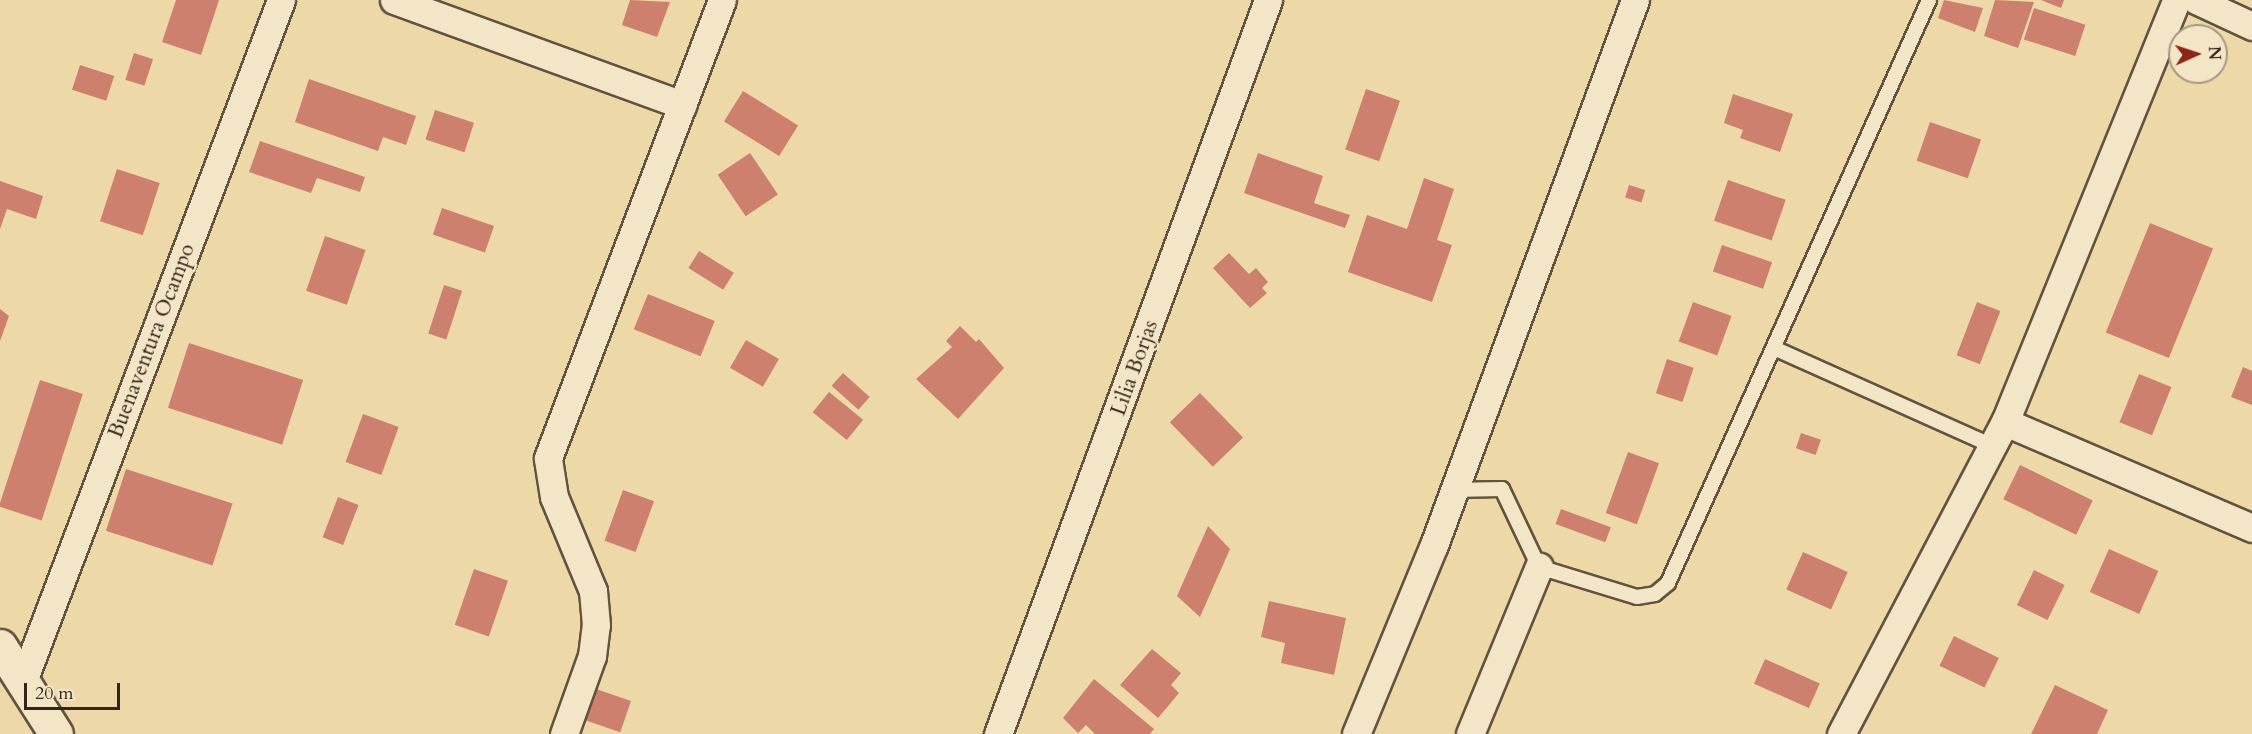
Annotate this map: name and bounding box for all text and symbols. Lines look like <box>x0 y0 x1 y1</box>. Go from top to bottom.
north arrow <box>2168 24 2228 84</box>
text: N <box>2203 46 2225 61</box>
street label: Buenaventura Ocampo <box>103 240 201 442</box>
street label: Lilia Borjas <box>1106 317 1164 419</box>
scale bar <box>27 671 123 709</box>
text: 20 m <box>35 681 74 706</box>

